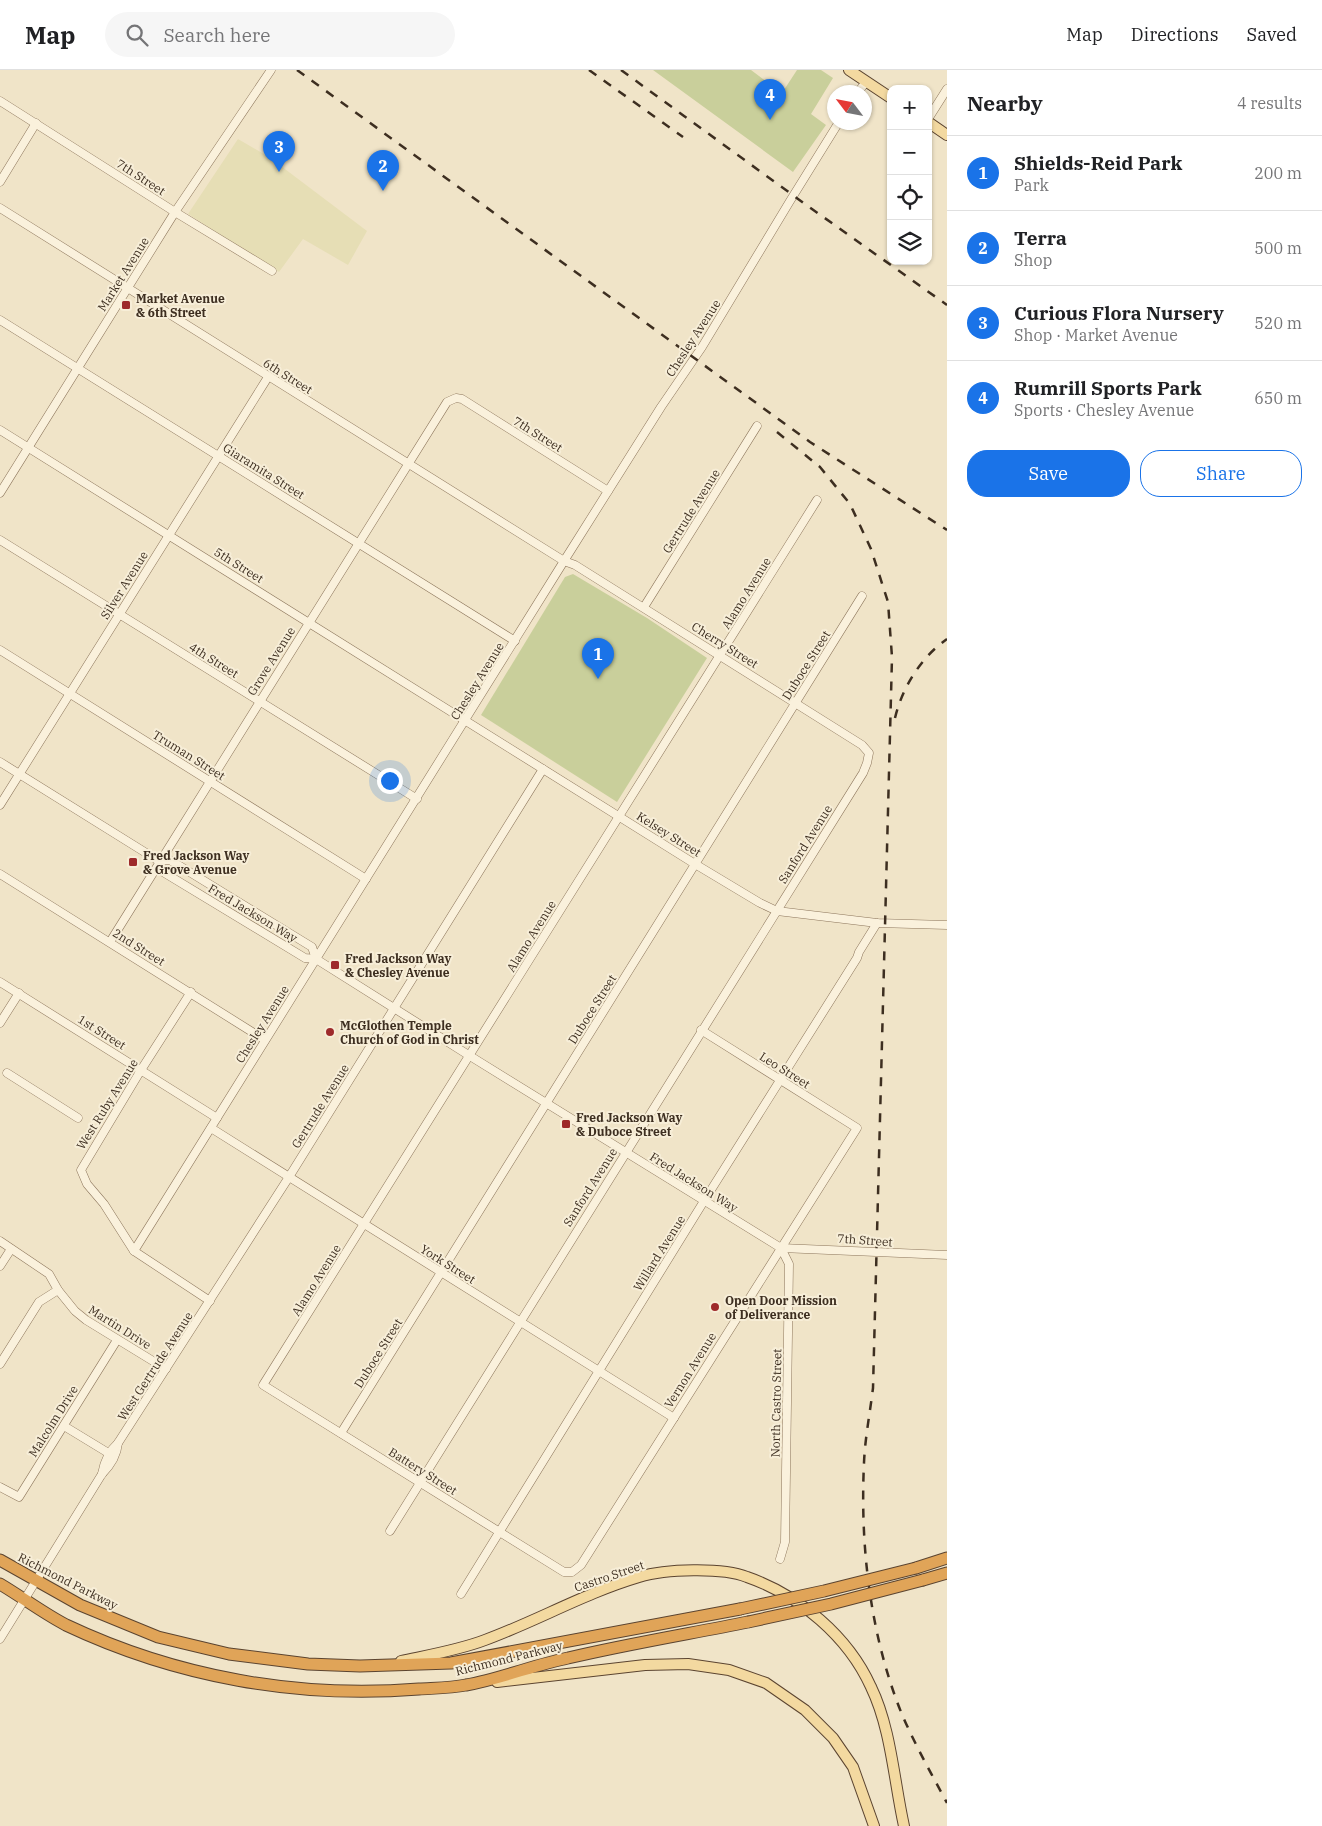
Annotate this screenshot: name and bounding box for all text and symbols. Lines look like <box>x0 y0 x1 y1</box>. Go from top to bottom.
search box <box>105 12 455 57</box>
text: Map <box>25 19 75 51</box>
icon: search <box>123 21 151 49</box>
text: Search here <box>163 23 270 47</box>
text: Map <box>1066 23 1103 46</box>
text: Directions <box>1131 23 1219 46</box>
text: Saved <box>1247 23 1297 46</box>
pin: 4 <box>754 79 786 120</box>
north arrow <box>827 85 872 130</box>
map controls <box>887 85 932 265</box>
button: + <box>887 85 932 130</box>
text: Nearby <box>967 89 1043 117</box>
text: 4 results <box>1237 93 1302 113</box>
button: − <box>887 130 932 175</box>
pin: 3 <box>263 131 295 172</box>
pin: 2 <box>367 150 399 191</box>
text: Shields-Reid Park <box>1014 151 1182 175</box>
street label: 7th Street <box>114 156 168 198</box>
text: 1 <box>978 163 988 183</box>
text: 200 m <box>1254 163 1302 183</box>
button: locate <box>887 175 932 220</box>
text: Park <box>1014 175 1049 195</box>
button: layers <box>887 220 932 265</box>
text: Terra <box>1014 226 1067 250</box>
street label: Market Avenue <box>94 234 152 314</box>
text: 2 <box>978 238 988 258</box>
text: 500 m <box>1254 238 1302 258</box>
text: Shop <box>1014 250 1052 270</box>
place label: Market Avenue & 6th Street <box>136 291 225 320</box>
street label: Chesley Avenue <box>662 297 724 379</box>
marker: Market Avenue & 6th Street <box>120 299 132 311</box>
text: Curious Flora Nursery <box>1014 301 1224 325</box>
text: 3 <box>978 313 988 333</box>
text: 520 m <box>1254 313 1302 333</box>
text: Shop · Market Avenue <box>1014 325 1178 345</box>
street label: 6th Street <box>261 355 315 397</box>
text: Rumrill Sports Park <box>1014 376 1202 400</box>
text: 4 <box>978 388 988 408</box>
text: 650 m <box>1254 388 1302 408</box>
text: Sports · Chesley Avenue <box>1014 400 1194 420</box>
street label: 7th Street <box>511 413 565 455</box>
street label: Giaramita Street <box>220 440 308 502</box>
button: Save <box>967 450 1130 497</box>
button: Share <box>1140 450 1302 497</box>
street label: Gertrude Avenue <box>659 466 723 556</box>
street label: 5th Street <box>212 544 266 586</box>
street label: Silver Avenue <box>97 548 151 622</box>
street label: Alamo Avenue <box>718 554 774 632</box>
street label: Cherry Street <box>689 619 761 671</box>
street label: Grove Avenue <box>244 624 298 698</box>
street label: Duboce Street <box>779 627 833 703</box>
pin: 1 <box>582 638 614 679</box>
street label: 4th Street <box>187 639 241 681</box>
street label: Chesley Avenue <box>447 639 507 723</box>
street label: Truman Street <box>150 727 228 783</box>
your location <box>377 768 403 794</box>
street label: Sanford Avenue <box>775 802 835 886</box>
street label: Kelsey Street <box>634 808 704 860</box>
place label: Fred Jackson Way & Grove Avenue <box>143 848 250 877</box>
marker: Fred Jackson Way & Grove Avenue <box>127 856 139 868</box>
street label: Fred Jackson Way <box>206 881 301 946</box>
street label: Alamo Avenue <box>503 897 559 975</box>
street label: 2nd Street <box>110 925 168 969</box>
place label: Fred Jackson Way & Chesley Avenue <box>345 951 452 980</box>
marker: Fred Jackson Way & Chesley Avenue <box>329 959 341 971</box>
street label: Duboce Street <box>565 971 619 1047</box>
street label: Chesley Avenue <box>232 982 292 1066</box>
street label: 1st Street <box>75 1011 129 1053</box>
place label: McGlothen Temple Church of God in Christ <box>340 1018 479 1047</box>
marker: McGlothen Temple Church of God in Christ <box>324 1026 336 1038</box>
street label: Leo Street <box>757 1049 813 1091</box>
street label: West Ruby Avenue <box>73 1056 141 1152</box>
street label: Gertrude Avenue <box>288 1061 352 1151</box>
place label: Fred Jackson Way & Duboce Street <box>576 1110 683 1139</box>
marker: Fred Jackson Way & Duboce Street <box>560 1118 572 1130</box>
street label: Sanford Avenue <box>560 1145 620 1229</box>
street label: Fred Jackson Way <box>647 1149 741 1215</box>
street label: Willard Avenue <box>630 1212 688 1294</box>
street label: 7th Street <box>837 1231 893 1249</box>
street label: Alamo Avenue <box>288 1241 344 1319</box>
street label: York Street <box>418 1241 478 1287</box>
place label: Open Door Mission of Deliverance <box>725 1293 837 1322</box>
marker: Open Door Mission of Deliverance <box>709 1301 721 1313</box>
street label: Martin Drive <box>86 1302 154 1352</box>
street label: West Gertrude Avenue <box>114 1309 196 1423</box>
street label: Duboce Street <box>351 1315 405 1391</box>
street label: Vernon Avenue <box>661 1330 719 1410</box>
street label: North Castro Street <box>768 1348 784 1458</box>
street label: Malcolm Drive <box>25 1382 81 1460</box>
street label: Battery Street <box>386 1444 460 1498</box>
street label: Richmond Parkway <box>16 1549 121 1613</box>
street label: Castro Street <box>572 1557 646 1595</box>
street label: Richmond Parkway <box>454 1637 565 1679</box>

